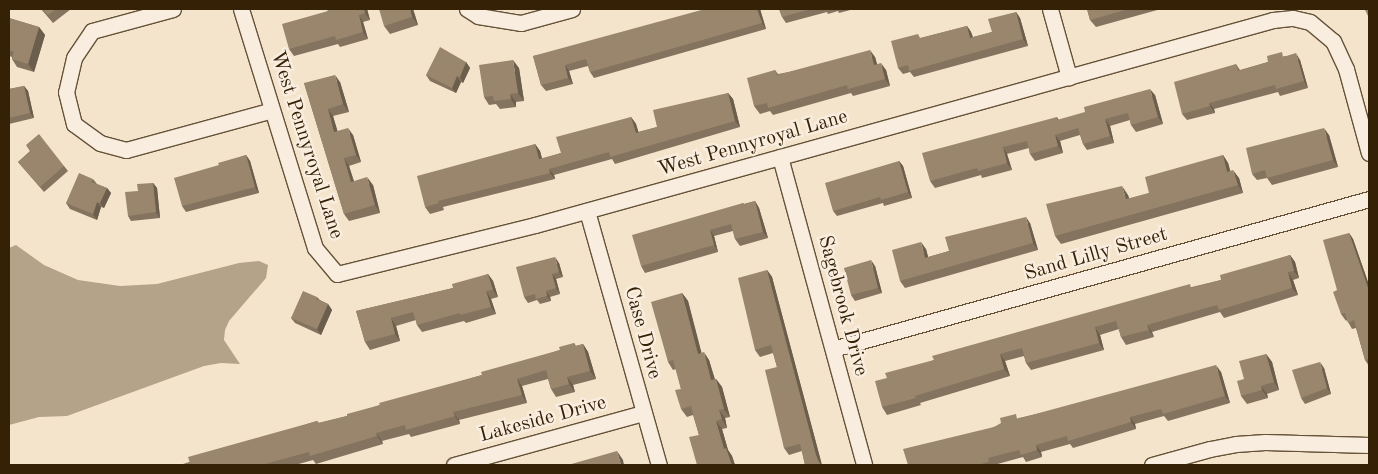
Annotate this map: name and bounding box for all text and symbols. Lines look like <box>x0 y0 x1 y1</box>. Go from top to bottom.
street label: West Pennyroyal Lane <box>264 48 348 242</box>
street label: West Pennyroyal Lane <box>655 105 851 183</box>
street label: Sand Lilly Street <box>1022 223 1170 287</box>
street label: Sagebrook Drive <box>812 233 872 379</box>
street label: Case Drive <box>618 284 666 382</box>
street label: Lakeside Drive <box>477 392 609 448</box>

